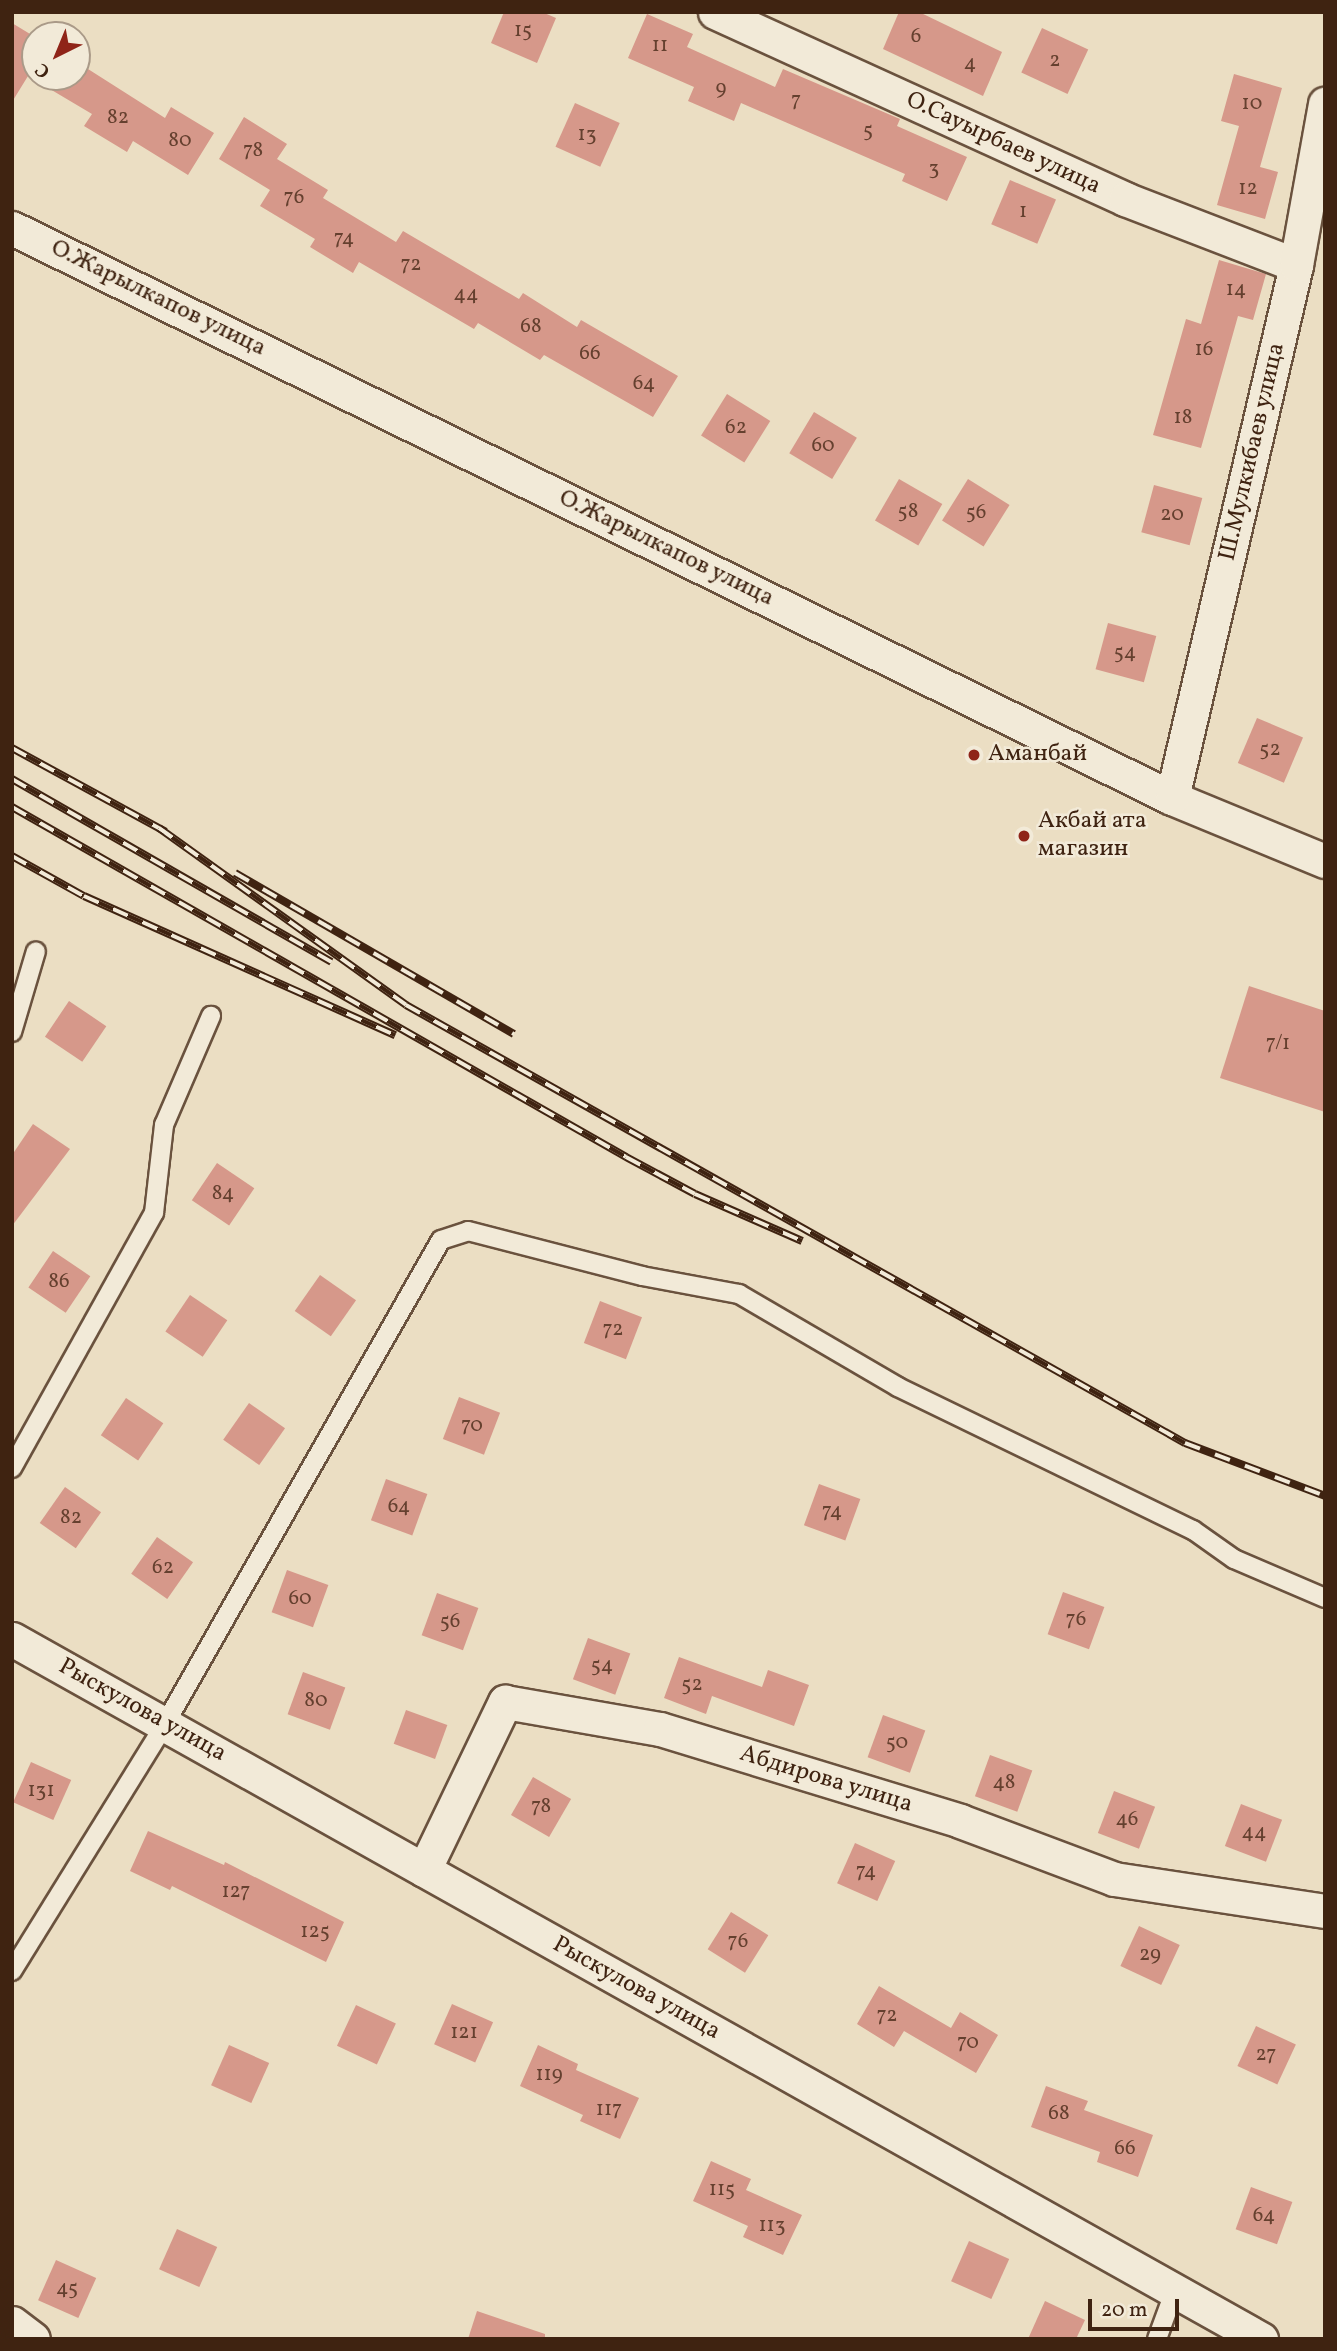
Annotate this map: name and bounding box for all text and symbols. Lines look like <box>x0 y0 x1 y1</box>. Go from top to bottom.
house number: 15 <box>514 18 532 44</box>
north arrow <box>21 21 91 91</box>
house number: 6 <box>911 24 921 50</box>
house number: 11 <box>652 33 668 59</box>
house number: 2 <box>1049 48 1061 74</box>
house number: 4 <box>964 51 976 77</box>
text: С <box>30 56 56 84</box>
house number: 9 <box>716 76 726 102</box>
street label: О.Сауырбаев улица <box>901 86 1105 202</box>
house number: 7 <box>791 88 801 114</box>
house number: 10 <box>1242 91 1262 117</box>
house number: 82 <box>107 105 129 131</box>
house number: 5 <box>863 118 873 144</box>
house number: 13 <box>578 122 596 148</box>
house number: 80 <box>168 128 192 154</box>
house number: 78 <box>243 138 263 164</box>
house number: 3 <box>929 156 939 182</box>
house number: 12 <box>1238 176 1258 202</box>
house number: 76 <box>284 185 304 211</box>
house number: 1 <box>1019 199 1027 225</box>
house number: 74 <box>334 226 354 252</box>
street label: О.Жарылкапов улица <box>45 234 271 364</box>
house number: 72 <box>400 252 422 278</box>
house number: 14 <box>1226 277 1246 303</box>
house number: 44 <box>453 282 479 308</box>
house number: 68 <box>520 314 542 340</box>
house number: 16 <box>1195 337 1213 363</box>
street label: Ш.Мулкибаев улица <box>1214 340 1292 564</box>
house number: 66 <box>579 341 601 367</box>
house number: 64 <box>633 371 655 397</box>
house number: 18 <box>1174 405 1192 431</box>
house number: 62 <box>725 415 747 441</box>
house number: 60 <box>811 433 835 459</box>
street label: О.Жарылкапов улица <box>553 484 779 614</box>
house number: 58 <box>898 499 918 525</box>
house number: 56 <box>966 500 986 526</box>
house number: 20 <box>1160 502 1184 528</box>
house number: 54 <box>1114 640 1136 666</box>
house number: 52 <box>1259 737 1281 763</box>
place label: Аманбай <box>988 741 1087 769</box>
marker: Аманбай <box>966 747 982 763</box>
place label: Акбай ата магазин <box>1038 808 1147 864</box>
marker: Акбай ата магазин <box>1016 828 1032 844</box>
house number: 7/1 <box>1266 1031 1290 1057</box>
house number: 84 <box>212 1181 234 1207</box>
house number: 86 <box>48 1269 70 1295</box>
house number: 72 <box>602 1317 624 1343</box>
house number: 70 <box>461 1413 483 1439</box>
house number: 64 <box>388 1494 410 1520</box>
house number: 74 <box>822 1499 842 1525</box>
house number: 82 <box>60 1505 82 1531</box>
house number: 62 <box>152 1555 174 1581</box>
house number: 60 <box>288 1586 312 1612</box>
house number: 76 <box>1066 1607 1086 1633</box>
house number: 56 <box>440 1609 460 1635</box>
street label: Рыскулова улица <box>53 1653 231 1769</box>
house number: 54 <box>591 1653 613 1679</box>
house number: 52 <box>681 1672 703 1698</box>
house number: 80 <box>304 1688 328 1714</box>
house number: 50 <box>886 1730 908 1756</box>
street label: Абдирова улица <box>736 1740 916 1820</box>
house number: 48 <box>993 1770 1015 1796</box>
house number: 131 <box>27 1778 55 1804</box>
house number: 78 <box>531 1794 551 1820</box>
house number: 46 <box>1116 1807 1138 1833</box>
house number: 44 <box>1241 1820 1267 1846</box>
house number: 74 <box>856 1859 876 1885</box>
house number: 127 <box>221 1879 251 1905</box>
house number: 125 <box>300 1919 330 1945</box>
house number: 76 <box>728 1929 748 1955</box>
street label: Рыскулова улица <box>547 1931 725 2047</box>
house number: 29 <box>1139 1942 1161 1968</box>
house number: 72 <box>876 2003 898 2029</box>
house number: 121 <box>450 2020 478 2046</box>
house number: 70 <box>957 2030 979 2056</box>
house number: 27 <box>1256 2042 1276 2068</box>
house number: 119 <box>535 2062 563 2088</box>
house number: 117 <box>596 2097 622 2123</box>
house number: 68 <box>1048 2101 1070 2127</box>
house number: 66 <box>1114 2136 1136 2162</box>
house number: 115 <box>709 2177 735 2203</box>
house number: 64 <box>1253 2203 1275 2229</box>
house number: 113 <box>758 2213 786 2239</box>
house number: 45 <box>56 2276 78 2302</box>
scale bar <box>1092 2284 1183 2328</box>
text: 20 m <box>1101 2296 1147 2325</box>

